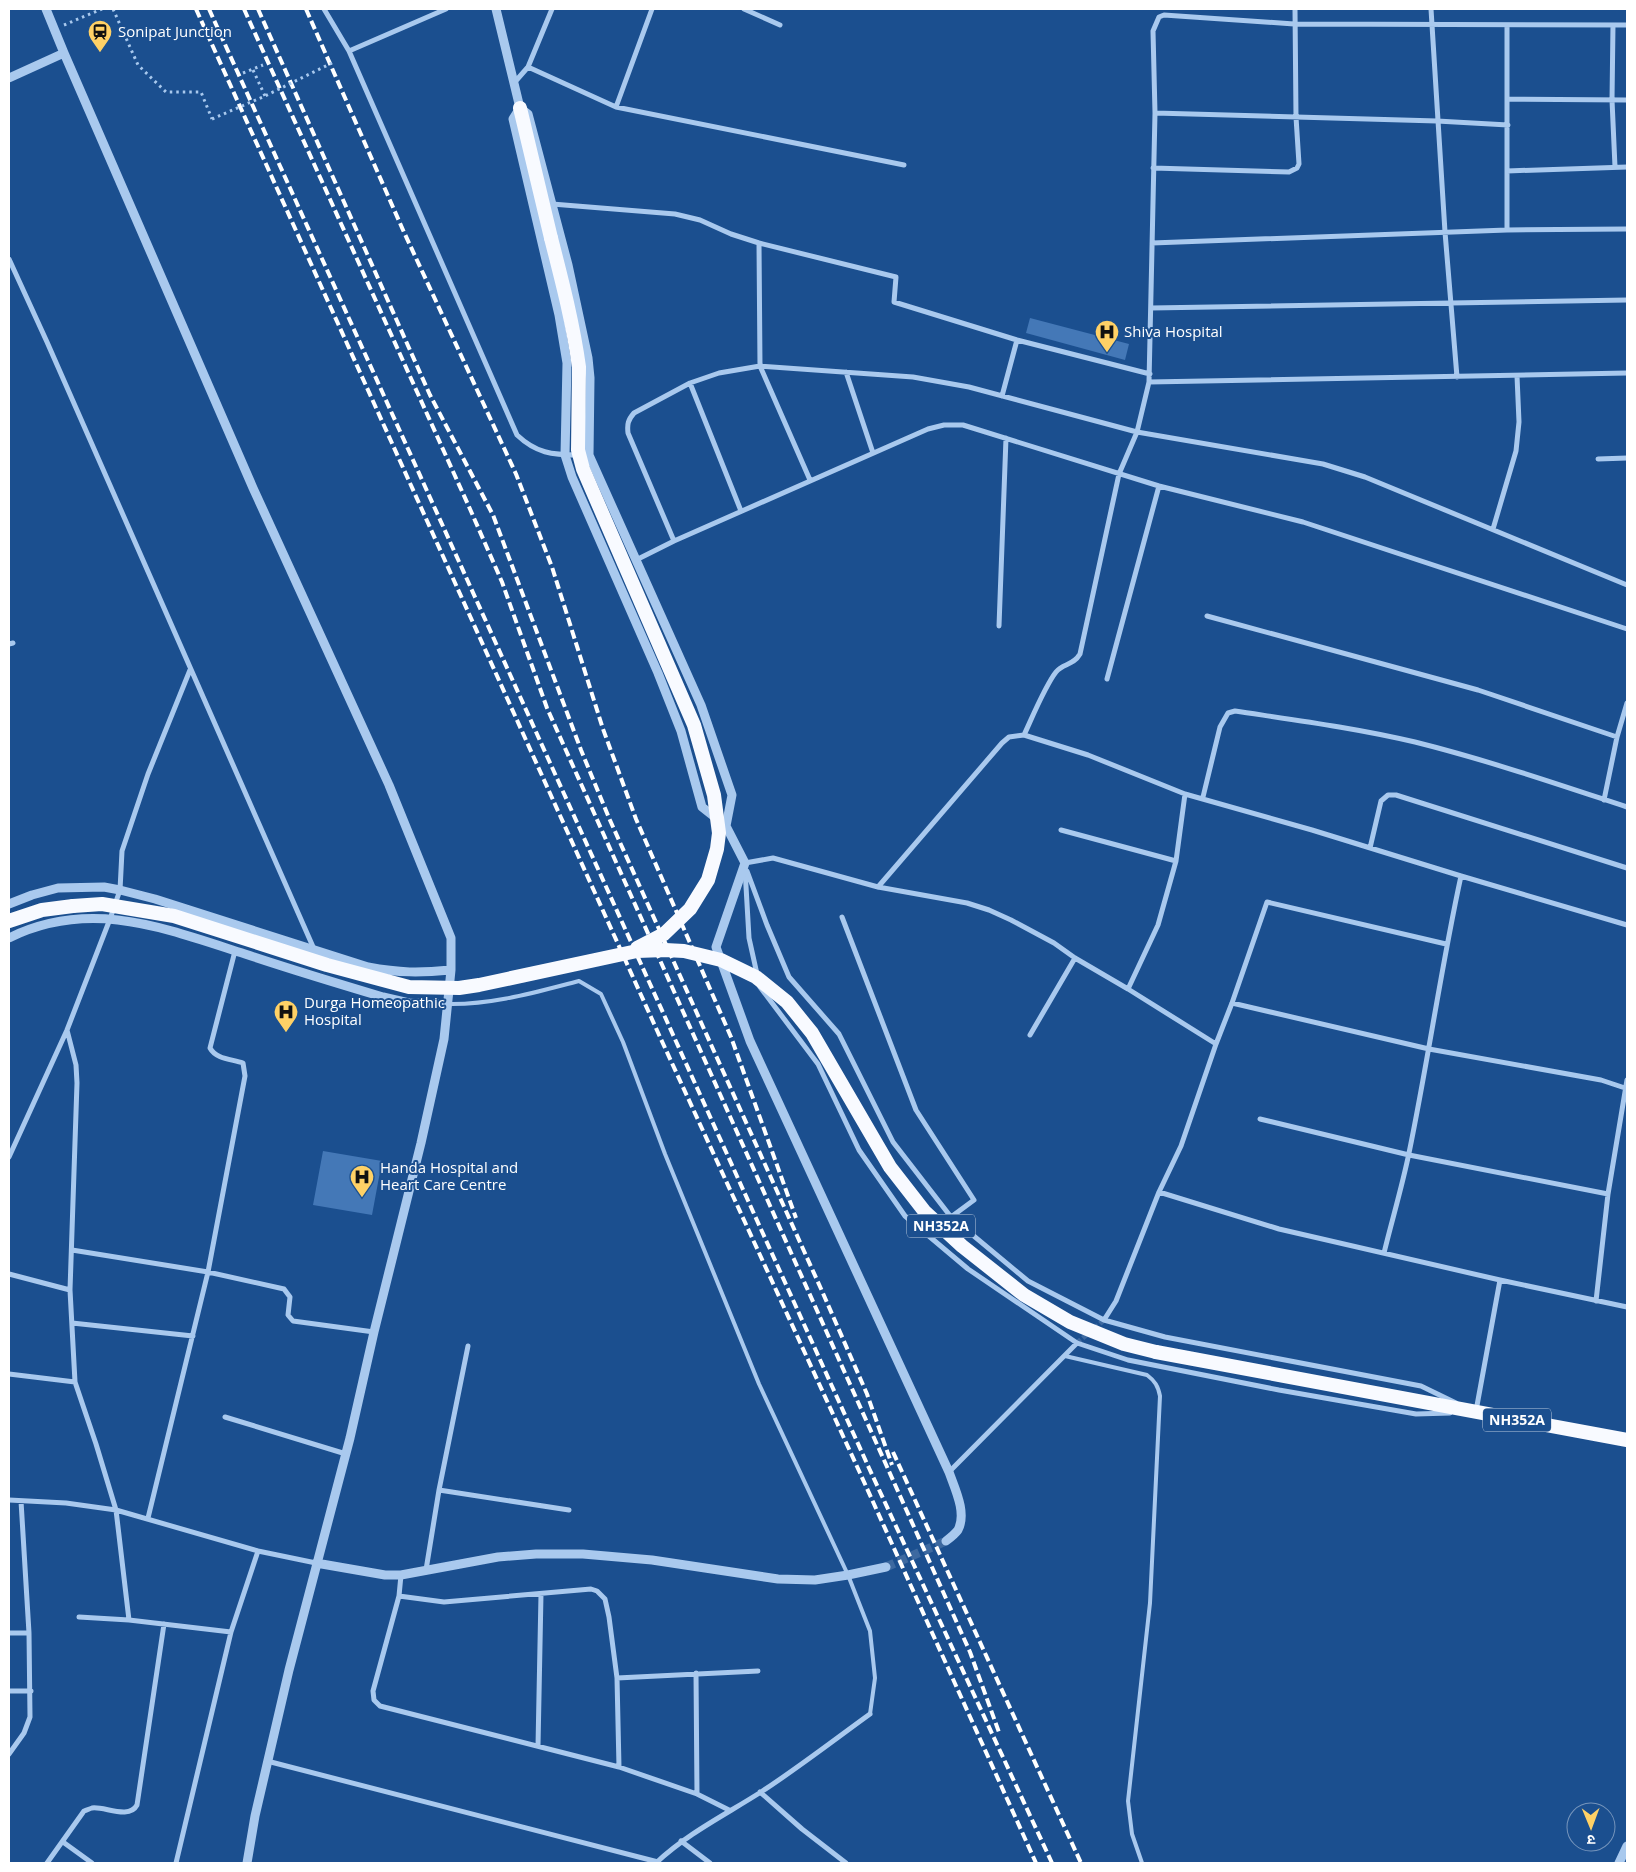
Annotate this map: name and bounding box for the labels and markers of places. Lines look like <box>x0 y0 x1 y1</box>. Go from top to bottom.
station icon: Sonipat Junction <box>87 19 113 53</box>
place label: Sonipat Junction <box>118 21 232 41</box>
hospital icon: Shiva Hospital <box>1094 319 1120 353</box>
place label: Shiva Hospital <box>1124 321 1223 341</box>
place label: Durga Homeopathic Hospital <box>304 992 445 1029</box>
hospital icon: Durga Homeopathic Hospital <box>273 999 299 1033</box>
place label: Handa Hospital and Heart Care Centre <box>380 1157 518 1194</box>
hospital icon: Handa Hospital and Heart Care Centre <box>349 1164 375 1198</box>

